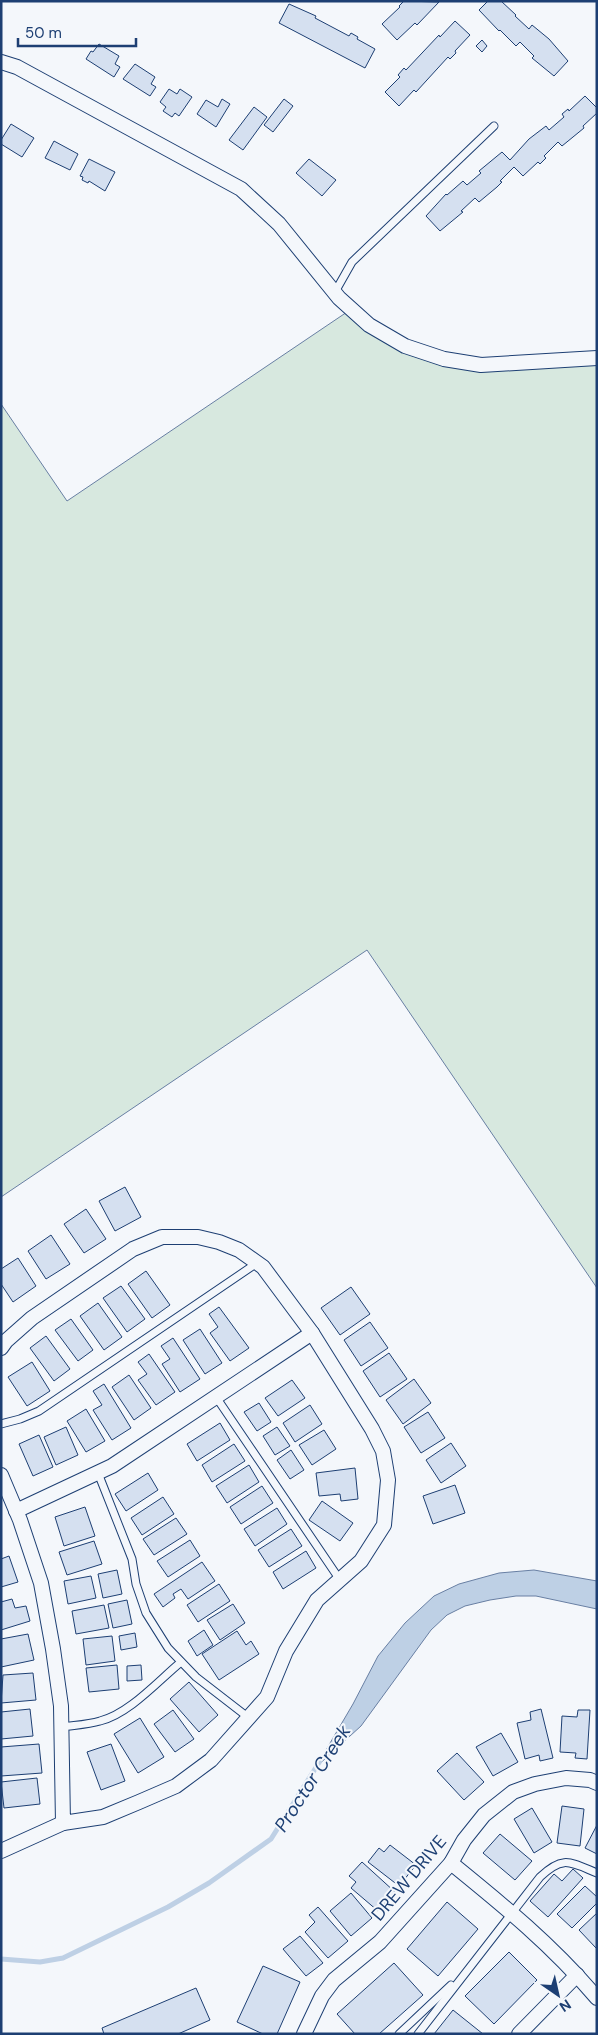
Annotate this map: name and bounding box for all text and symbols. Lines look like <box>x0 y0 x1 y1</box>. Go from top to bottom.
scale bar <box>18 15 135 47</box>
text: 50 m <box>25 23 62 43</box>
water label: Proctor Creek <box>269 1720 356 1836</box>
street label: DREW DRIVE <box>366 1830 452 1926</box>
north arrow <box>533 1970 583 2020</box>
text: N <box>556 1995 575 2016</box>

